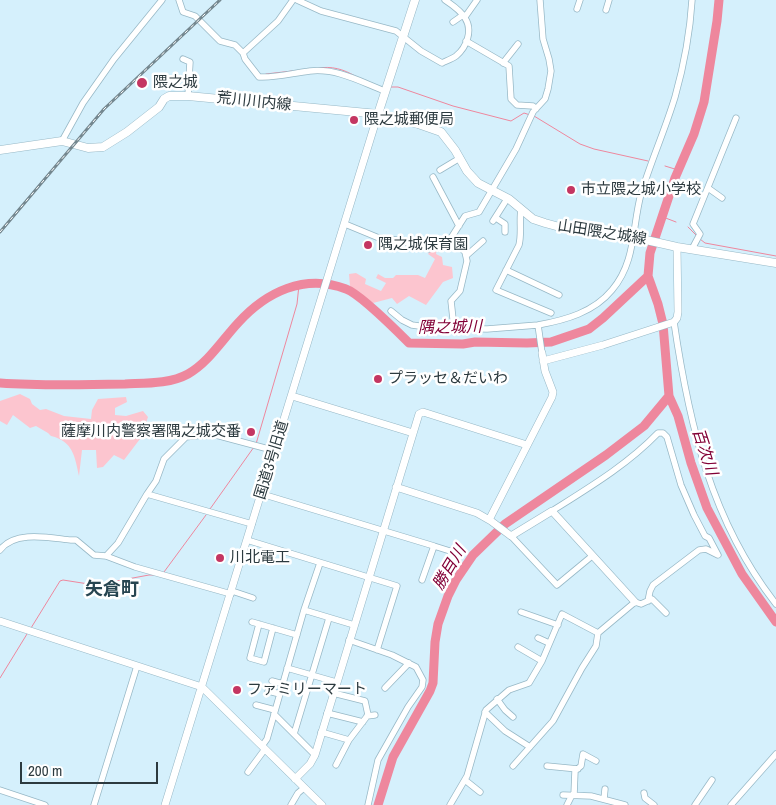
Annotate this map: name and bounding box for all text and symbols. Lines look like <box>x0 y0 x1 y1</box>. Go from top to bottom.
place label: 隈之城 <box>153 74 198 92</box>
marker: 隈之城 <box>135 76 149 90</box>
street label: 荒川川内線 <box>216 89 292 115</box>
place label: 隈之城郵便局 <box>364 111 454 129</box>
marker: 隈之城郵便局 <box>348 114 360 126</box>
place label: 市立隈之城小学校 <box>581 181 701 199</box>
marker: 市立隈之城小学校 <box>565 184 577 196</box>
street label: 山田隈之城線 <box>556 217 648 249</box>
place label: 隅之城保育園 <box>378 236 468 254</box>
marker: 隅之城保育園 <box>362 239 374 251</box>
water label: 隅之城川 <box>418 318 482 338</box>
place label: プラッセ＆だいわ <box>388 370 508 388</box>
marker: プラッセ＆だいわ <box>372 373 384 385</box>
street label: 国道3号旧道 <box>251 418 293 502</box>
place label: 薩摩川内警察署隅之城交番 <box>61 423 241 441</box>
marker: 薩摩川内警察署隅之城交番 <box>245 426 257 438</box>
water label: 百次川 <box>687 426 721 478</box>
water label: 勝目川 <box>429 542 471 594</box>
place label: 川北電工 <box>230 549 290 567</box>
marker: 川北電工 <box>214 552 226 564</box>
district label: 矢倉町 <box>85 579 139 601</box>
place label: ファミリーマート <box>247 681 367 699</box>
marker: ファミリーマート <box>231 684 243 696</box>
scale bar <box>22 752 160 784</box>
text: 200 m <box>28 760 62 781</box>

